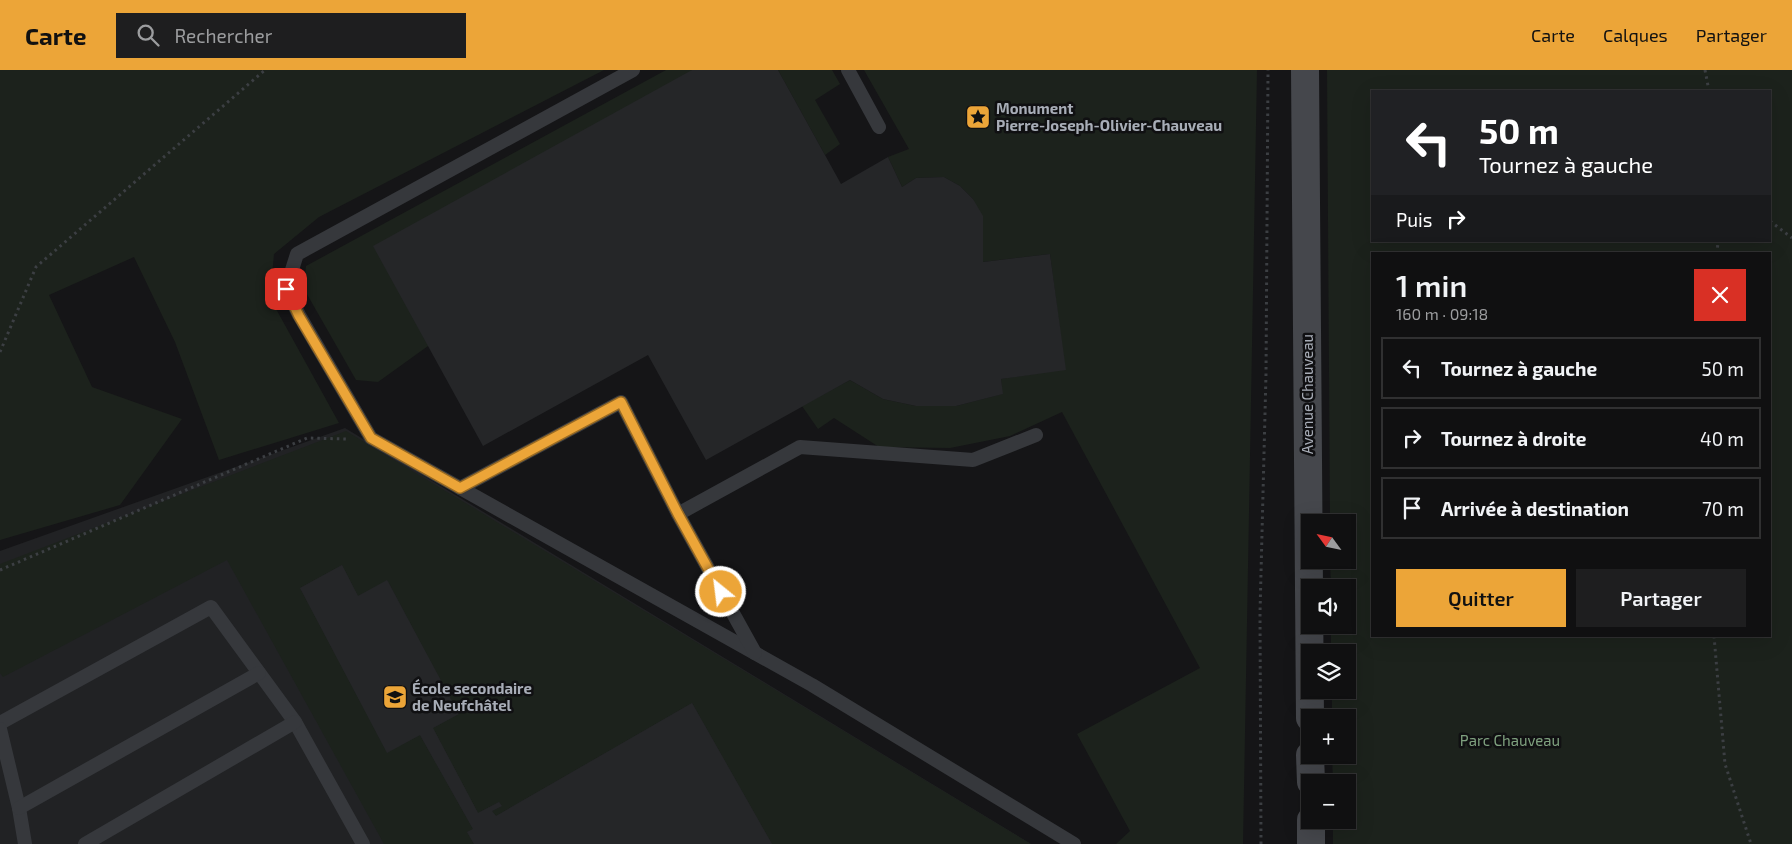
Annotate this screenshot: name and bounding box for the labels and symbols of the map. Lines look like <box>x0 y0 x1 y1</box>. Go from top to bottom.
place label: Monument Pierre-Joseph-Olivier-Chauveau <box>996 99 1222 134</box>
place icon: Monument Pierre-Joseph-Olivier-Chauveau <box>965 104 991 130</box>
pin <box>265 268 307 310</box>
street label: Avenue Chauveau <box>1298 334 1316 454</box>
north arrow <box>1301 514 1356 569</box>
position arrow <box>694 565 746 617</box>
place label: École secondaire de Neufchâtel <box>412 678 532 714</box>
school or university icon: École secondaire de Neufchâtel <box>382 684 408 710</box>
park label: Parc Chauveau <box>1460 731 1560 749</box>

